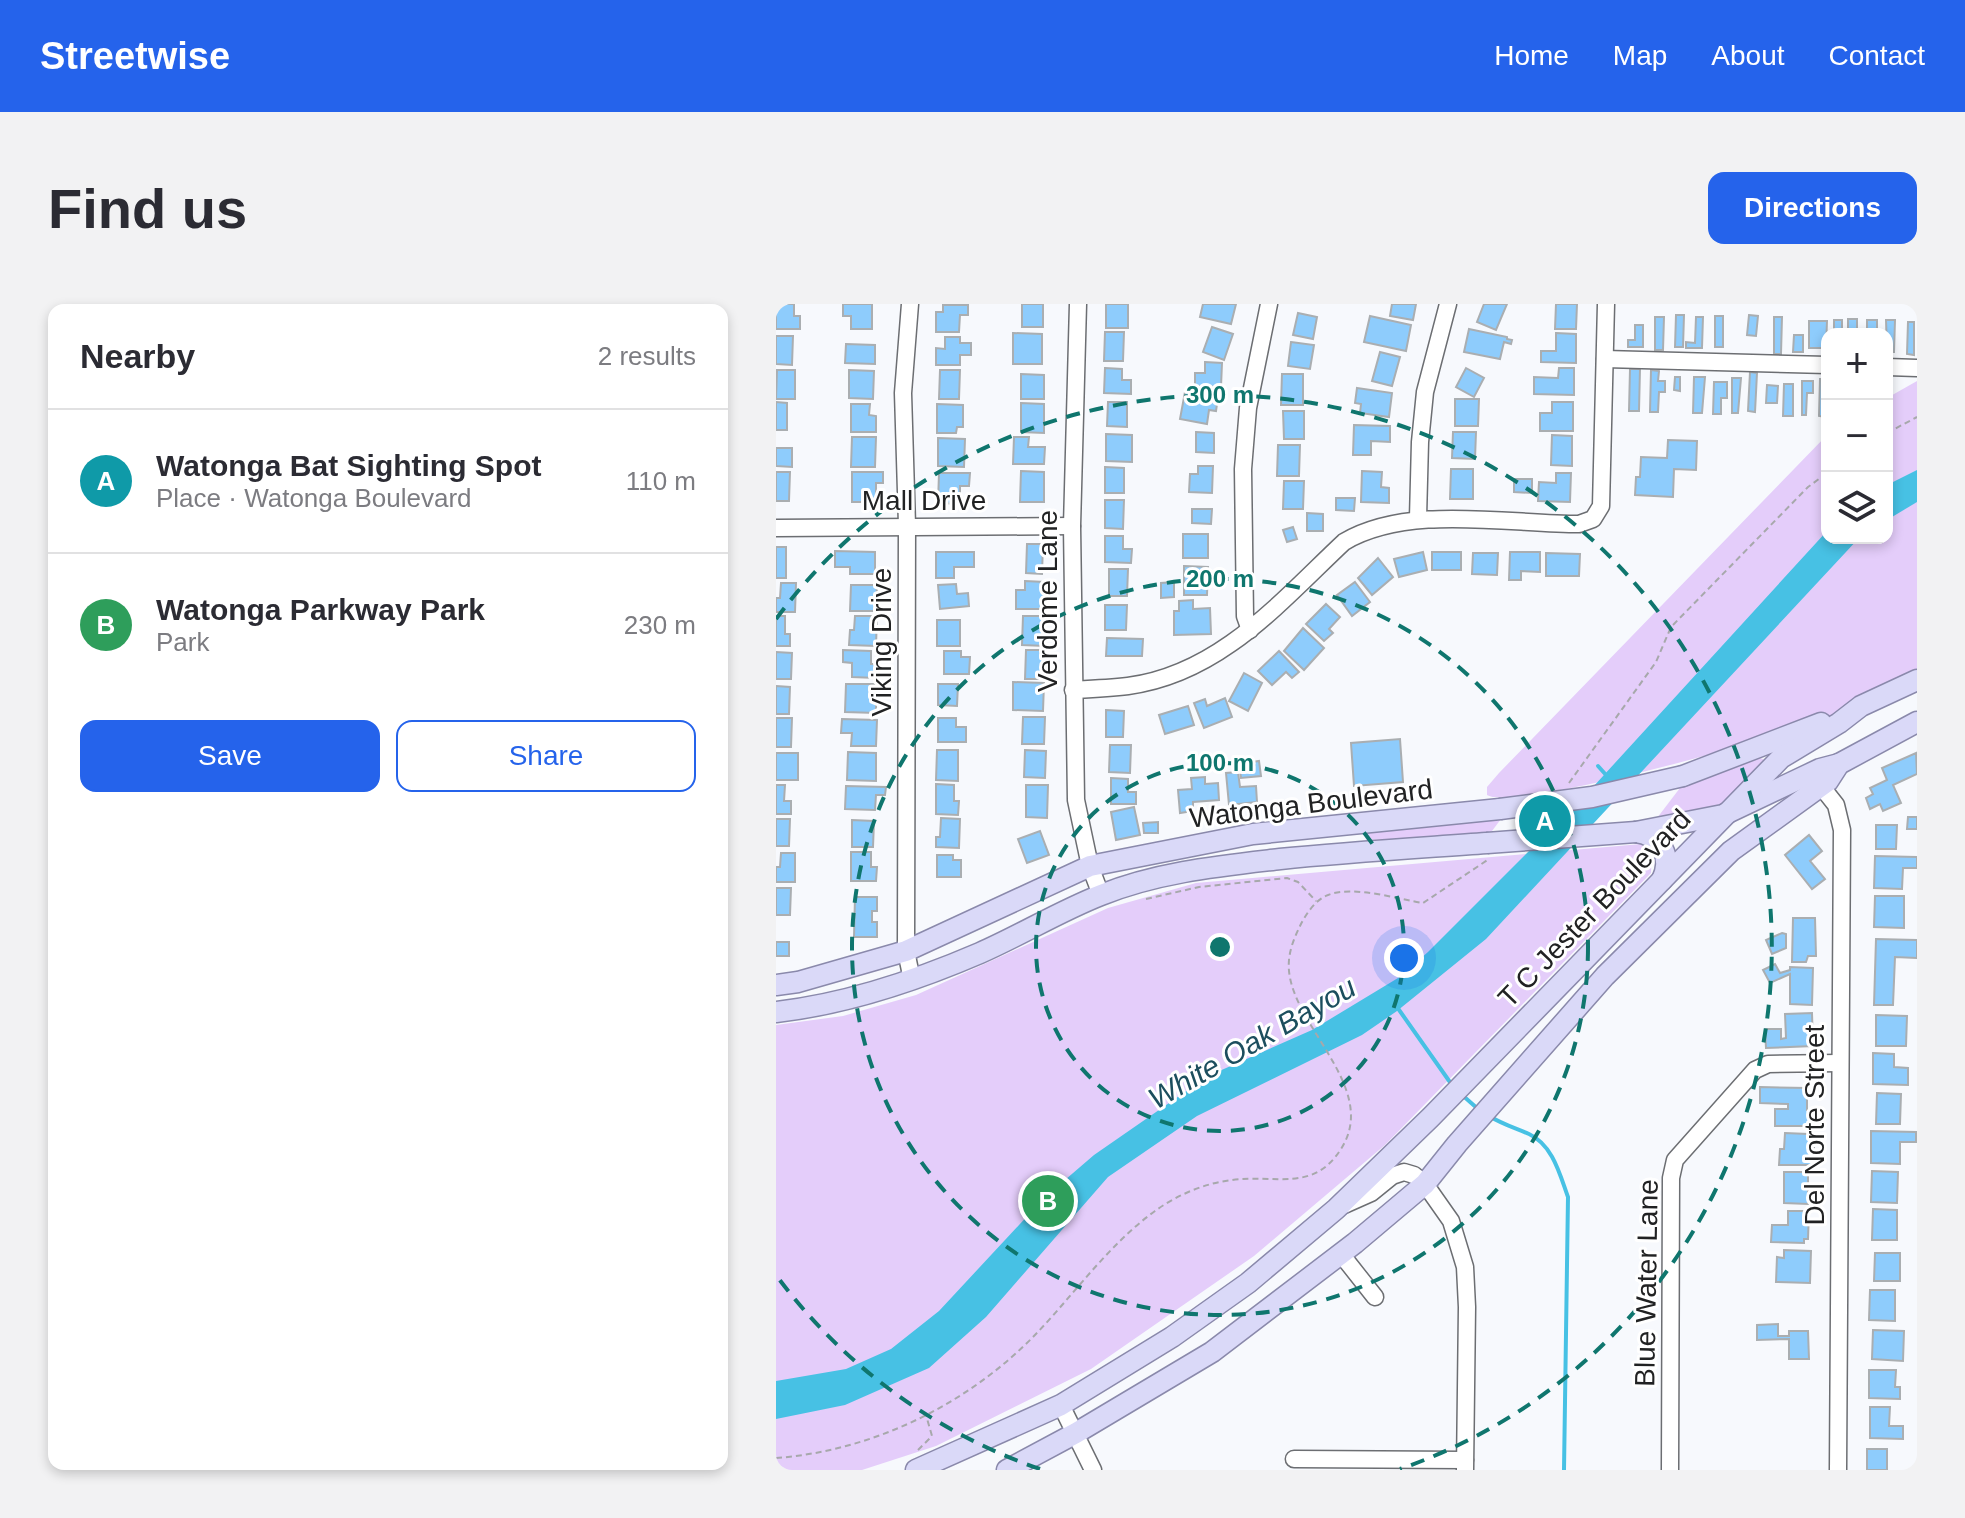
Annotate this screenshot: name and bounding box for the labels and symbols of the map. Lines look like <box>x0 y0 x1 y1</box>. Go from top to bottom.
text: 300 m <box>1186 381 1254 408</box>
street label: Mall Drive <box>862 485 986 516</box>
street label: Verdome Lane <box>1032 510 1063 692</box>
text: 200 m <box>1186 565 1254 592</box>
street label: Viking Drive <box>866 568 897 716</box>
text: 100 m <box>1186 749 1254 776</box>
street label: Watonga Boulevard <box>1188 773 1434 834</box>
pin: A <box>1519 791 1571 851</box>
street label: T C Jester Boulevard <box>1492 803 1697 1014</box>
centre of rings <box>1206 933 1234 961</box>
your location <box>1384 938 1424 978</box>
water label: White Oak Bayou <box>1142 970 1361 1115</box>
street label: Del Norte Street <box>1799 1024 1830 1225</box>
pin: B <box>1022 1171 1074 1231</box>
street label: Blue Water Lane <box>1629 1179 1664 1387</box>

